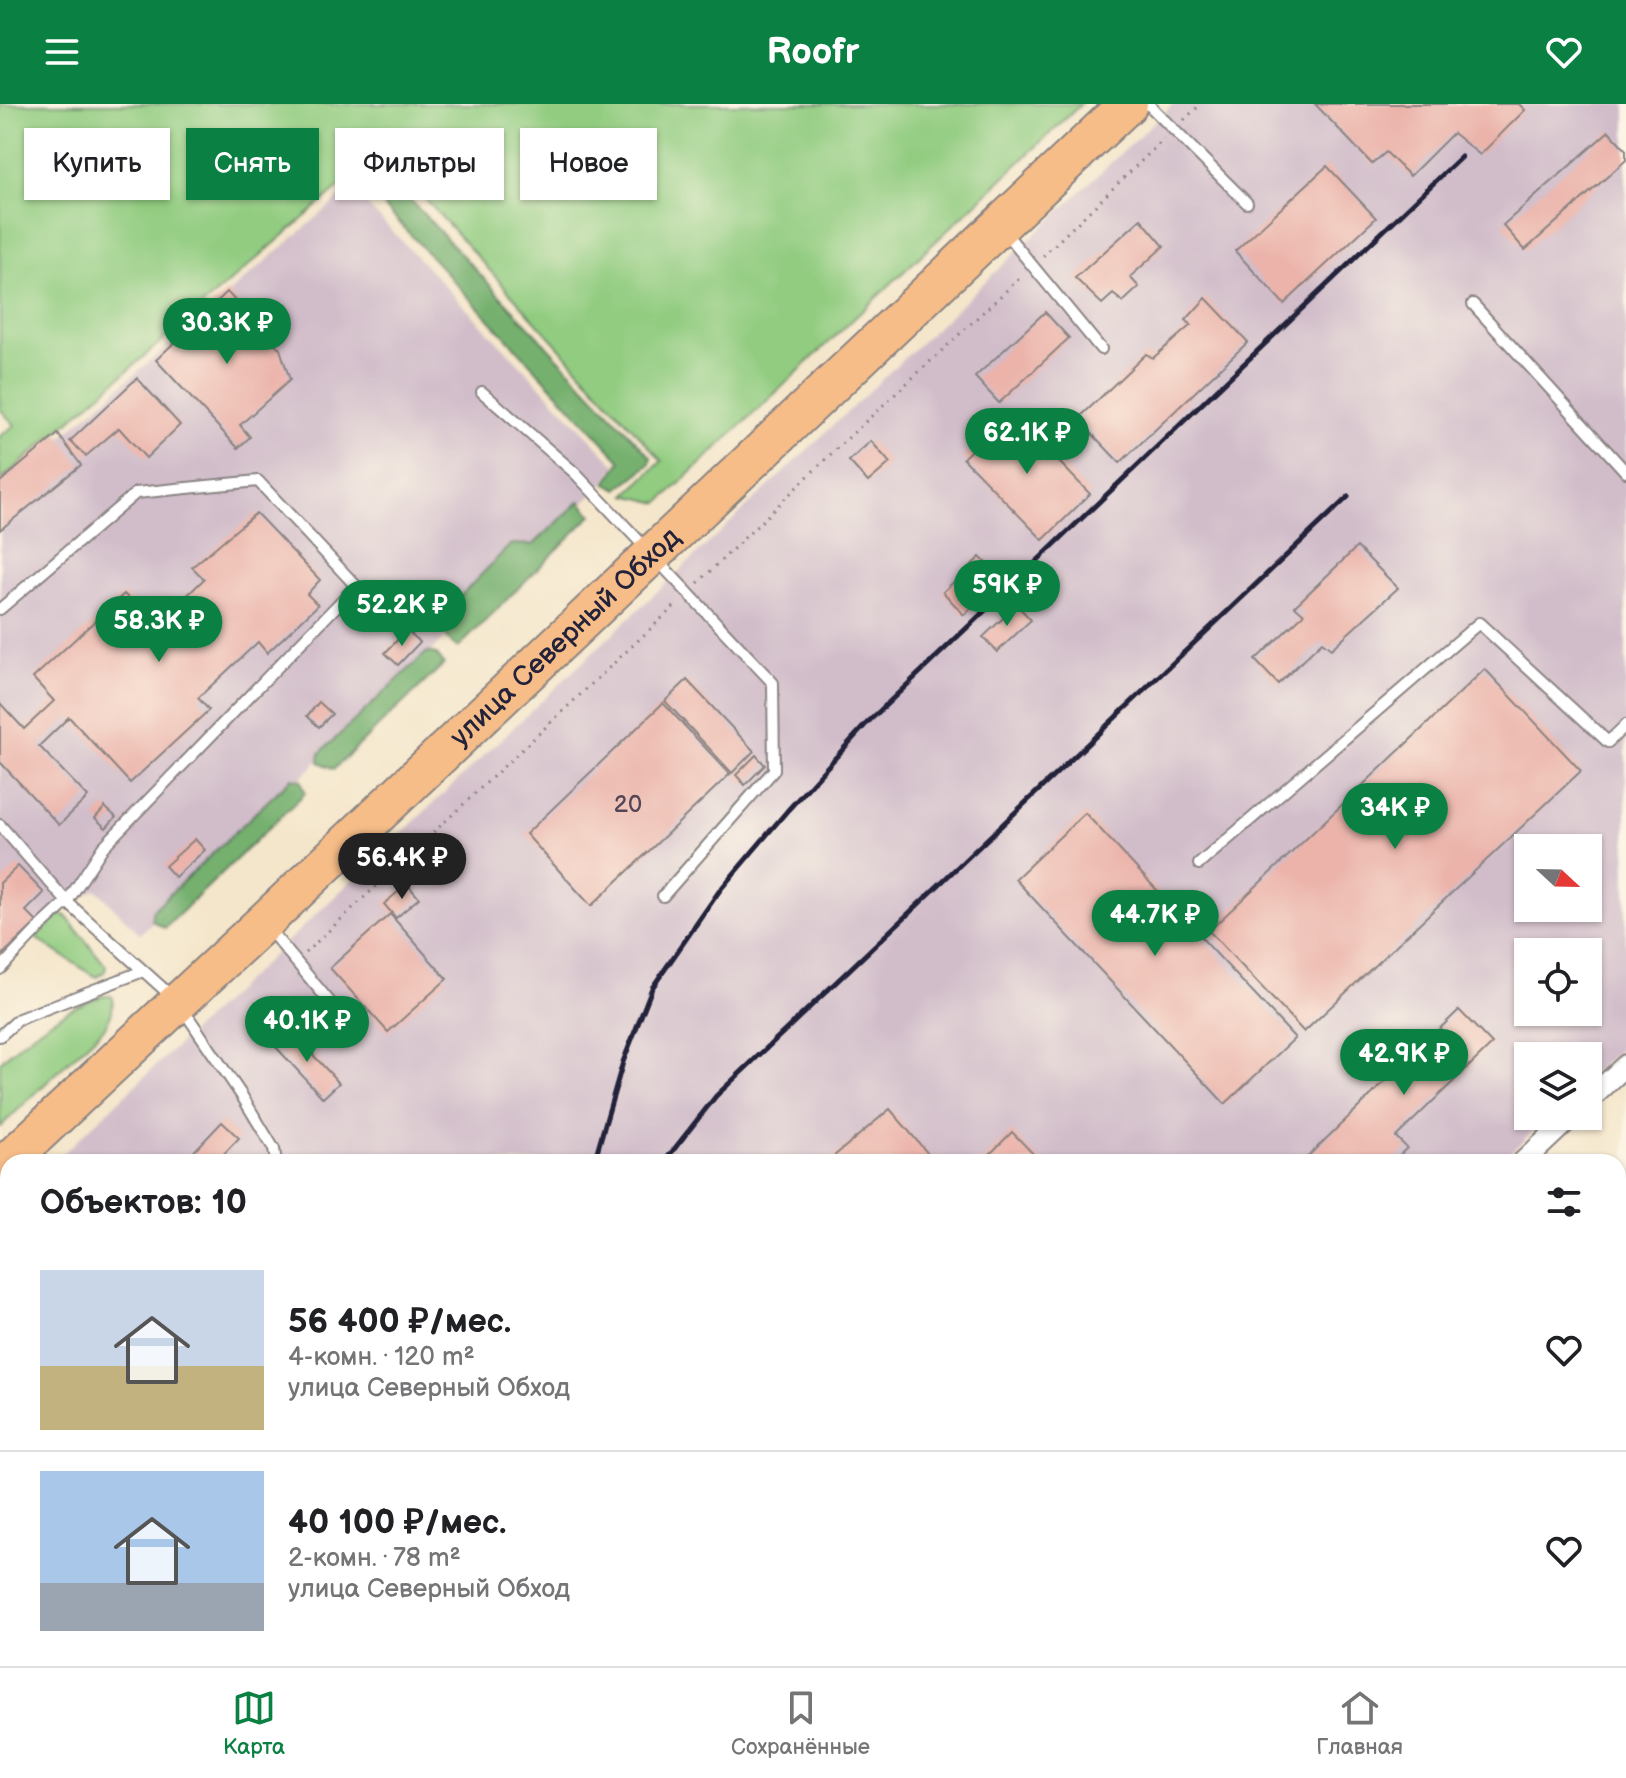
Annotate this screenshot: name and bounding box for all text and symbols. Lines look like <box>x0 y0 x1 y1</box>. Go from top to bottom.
icon: menu <box>40 30 84 74</box>
icon: heart <box>1542 30 1586 74</box>
text: Roofr <box>767 31 859 74</box>
chip: Купить <box>24 128 170 200</box>
chip: Снять <box>186 128 319 200</box>
chip: Фильтры <box>335 128 504 200</box>
chip: Новое <box>520 128 657 200</box>
pin: 30.3K ₽ <box>153 298 301 366</box>
text: 30.3K ₽ <box>181 308 273 339</box>
pin: 62.1K ₽ <box>953 408 1101 476</box>
text: 62.1K ₽ <box>983 418 1071 449</box>
street label: улица Северный Обход <box>443 521 687 754</box>
pin: 59K ₽ <box>951 560 1063 628</box>
text: 59K ₽ <box>972 570 1042 601</box>
pin: 52.2K ₽ <box>328 580 476 648</box>
text: 52.2K ₽ <box>356 590 448 621</box>
pin: 58.3K ₽ <box>85 596 233 664</box>
text: 58.3K ₽ <box>113 606 205 637</box>
pin: 34K ₽ <box>1339 783 1451 851</box>
house number: 20 <box>614 790 642 819</box>
text: 34K ₽ <box>1360 793 1430 824</box>
pin: 56.4K ₽ <box>328 833 476 901</box>
north arrow <box>1514 834 1602 922</box>
map controls <box>1514 834 1602 1130</box>
text: 56.4K ₽ <box>356 843 448 874</box>
pin: 44.7K ₽ <box>1081 890 1229 958</box>
text: 44.7K ₽ <box>1110 900 1200 931</box>
button: locate <box>1514 938 1602 1026</box>
pin: 40.1K ₽ <box>233 996 381 1064</box>
text: 40.1K ₽ <box>263 1006 351 1037</box>
pin: 42.9K ₽ <box>1330 1029 1478 1097</box>
text: 42.9K ₽ <box>1358 1039 1450 1070</box>
button: layers <box>1514 1042 1602 1130</box>
icon: filters <box>1542 1180 1586 1224</box>
text: Объектов: 10 <box>40 1182 247 1223</box>
text: 56 400 ₽/мес. <box>288 1301 511 1342</box>
icon: home <box>104 1302 200 1398</box>
icon: heart <box>1542 1328 1586 1372</box>
text: 4-комн. · 120 m² <box>288 1342 475 1373</box>
text: улица Северный Обход <box>288 1373 570 1404</box>
text: 40 100 ₽/мес. <box>288 1502 507 1543</box>
icon: home <box>104 1503 200 1599</box>
icon: heart <box>1542 1529 1586 1573</box>
text: 2-комн. · 78 m² <box>288 1543 461 1574</box>
text: улица Северный Обход <box>288 1574 570 1605</box>
tab: Карта <box>223 1686 285 1761</box>
tab: Сохранённые <box>731 1686 870 1761</box>
tab: Главная <box>1316 1686 1403 1761</box>

